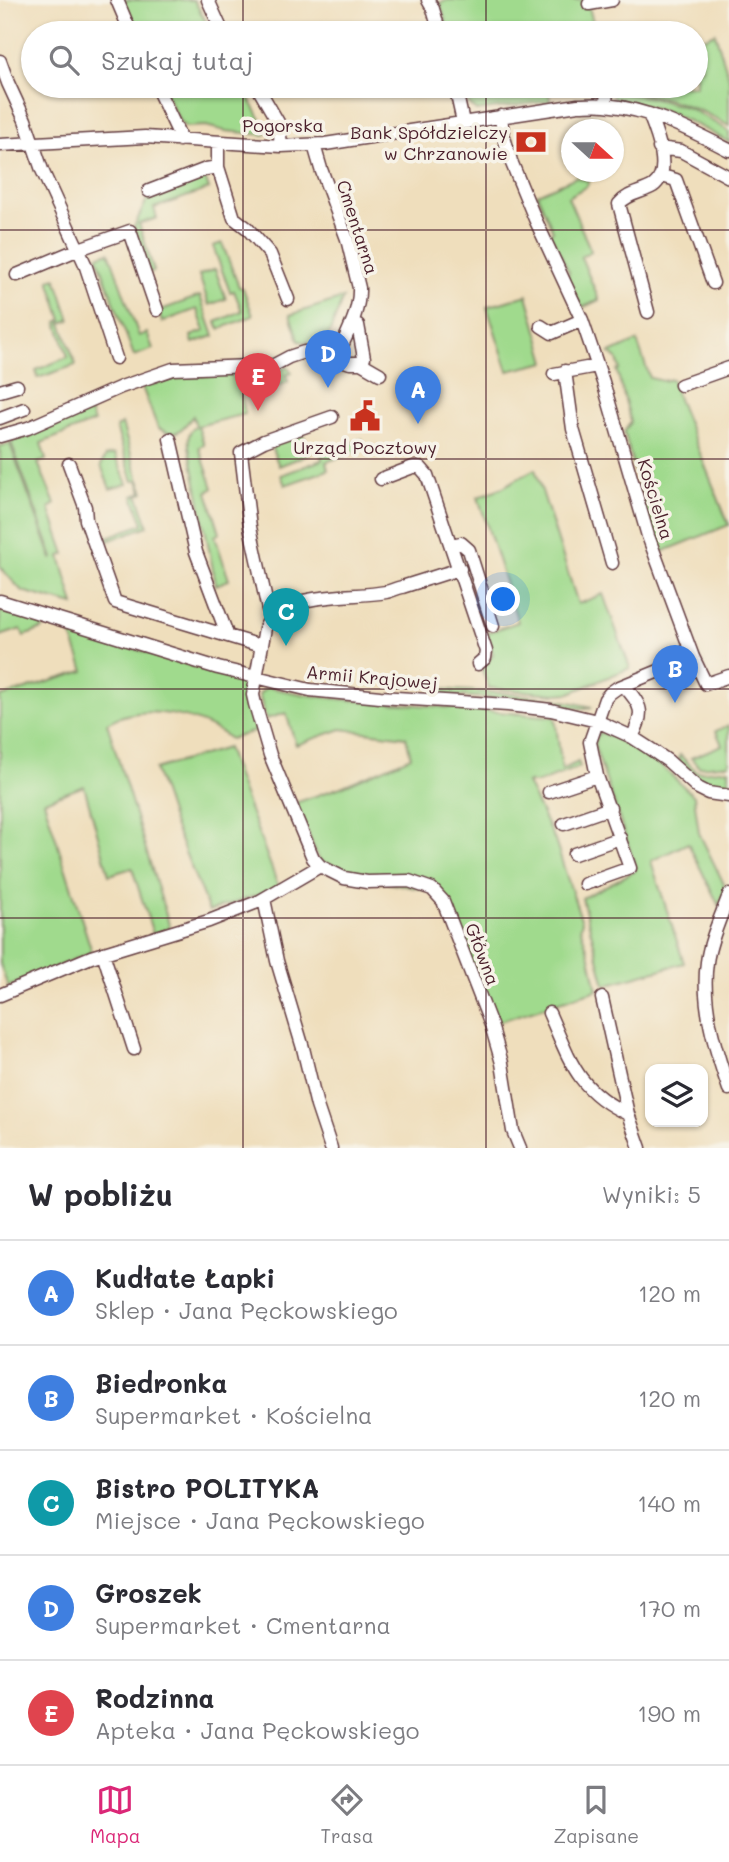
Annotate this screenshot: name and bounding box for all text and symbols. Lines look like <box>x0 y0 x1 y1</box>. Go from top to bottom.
search box <box>21 21 708 98</box>
icon: search <box>45 41 83 79</box>
text: Szukaj tutaj <box>101 43 253 77</box>
street label: Pogorska <box>242 113 324 137</box>
north arrow <box>561 119 624 182</box>
place label: Bank Spółdzielczy w Chrzanowie <box>350 120 508 165</box>
bank icon: Bank Spółdzielczy w Chrzanowie <box>514 125 548 159</box>
street label: Cmentarna <box>331 177 385 277</box>
pin: D <box>305 330 351 388</box>
pin: E <box>235 353 281 411</box>
pin: A <box>395 366 441 424</box>
public building icon: Urząd Pocztowy <box>348 399 382 433</box>
place label: Urząd Pocztowy <box>293 435 437 459</box>
street label: Kościelna <box>632 456 680 542</box>
your location <box>486 582 520 616</box>
pin: C <box>263 588 309 646</box>
pin: B <box>652 645 698 703</box>
street label: Armii Krajowej <box>305 659 439 695</box>
street label: Główna <box>460 919 506 989</box>
map controls <box>645 1064 708 1127</box>
button: layers <box>645 1064 708 1127</box>
text: W pobliżu <box>28 1174 173 1214</box>
text: Wyniki: 5 <box>602 1179 701 1209</box>
text: Kudłate Łapki <box>95 1261 275 1295</box>
text: A <box>43 1278 59 1308</box>
text: 120 m <box>638 1278 701 1308</box>
text: Sklep · Jana Pęckowskiego <box>95 1295 398 1325</box>
text: Biedronka <box>95 1366 228 1400</box>
text: B <box>43 1383 59 1413</box>
text: 120 m <box>638 1383 701 1413</box>
text: Supermarket · Kościelna <box>95 1400 372 1430</box>
text: Bistro POLITYKA <box>95 1471 319 1505</box>
text: C <box>42 1488 60 1518</box>
text: 140 m <box>637 1488 701 1518</box>
text: Miejsce · Jana Pęckowskiego <box>95 1505 425 1535</box>
text: Groszek <box>95 1576 202 1610</box>
text: D <box>43 1593 59 1623</box>
text: 170 m <box>638 1593 701 1623</box>
text: Supermarket · Cmentarna <box>95 1610 391 1640</box>
text: Rodzinna <box>95 1681 215 1715</box>
text: E <box>44 1698 58 1728</box>
text: 190 m <box>637 1698 701 1728</box>
text: Apteka · Jana Pęckowskiego <box>95 1715 419 1745</box>
tab: Mapa <box>90 1781 141 1848</box>
tab: Trasa <box>320 1781 374 1848</box>
tab: Zapisane <box>553 1781 639 1848</box>

